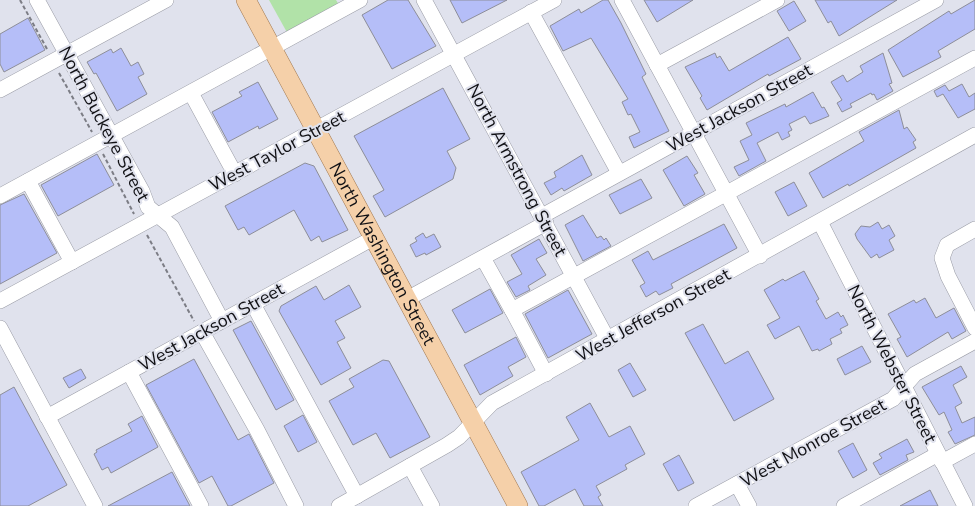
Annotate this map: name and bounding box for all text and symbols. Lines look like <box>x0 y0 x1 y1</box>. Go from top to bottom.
street label: North Buckeye Street <box>53 42 155 206</box>
street label: West Jackson Street <box>662 58 817 158</box>
street label: North Armstrong Street <box>461 80 573 261</box>
street label: West Taylor Street <box>205 105 350 197</box>
street label: North Washington Street <box>324 158 442 350</box>
street label: West Jefferson Street <box>571 262 735 367</box>
street label: West Jackson Street <box>134 277 289 377</box>
street label: North Webster Street <box>842 281 943 448</box>
street label: West Monroe Street <box>736 393 891 493</box>

